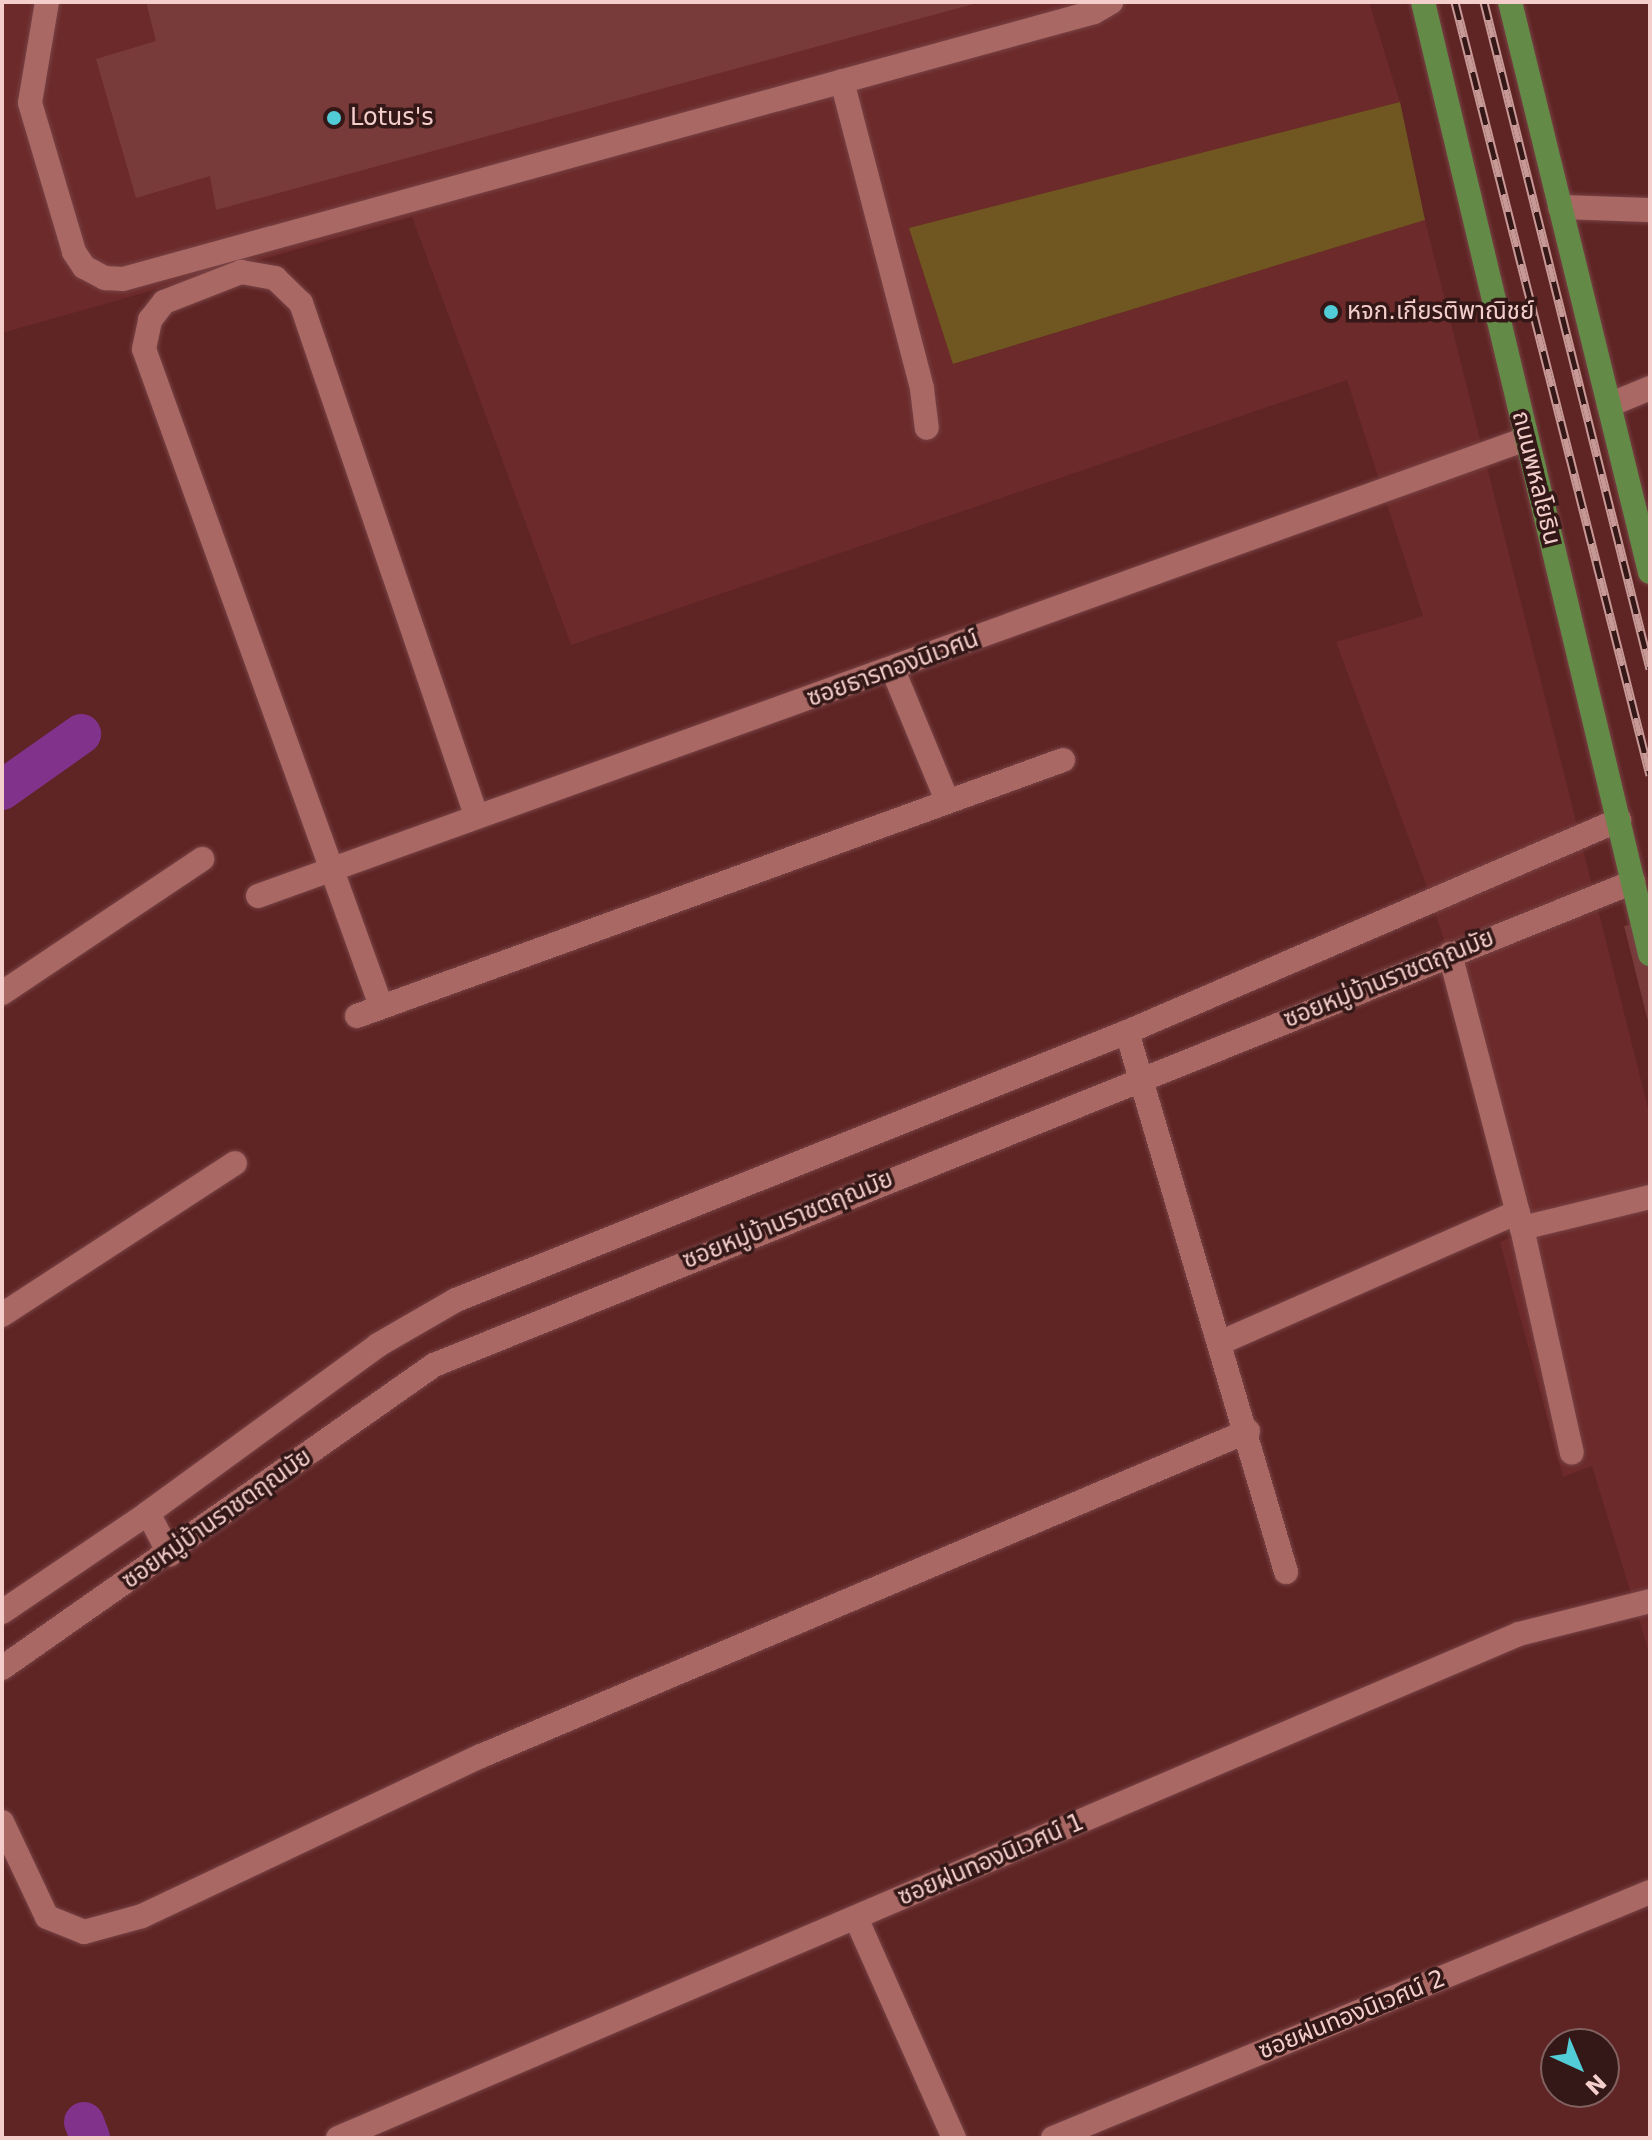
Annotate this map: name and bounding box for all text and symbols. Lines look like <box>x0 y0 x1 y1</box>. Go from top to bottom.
place label: Lotus's <box>350 104 434 132</box>
marker: Lotus's <box>325 109 343 127</box>
place label: หจก.เกียรติพาณิชย์ <box>1347 298 1534 326</box>
marker: หจก.เกียรติพาณิชย์ <box>1322 303 1340 321</box>
street label: ถนนพหลโยธิน <box>1505 408 1567 548</box>
street label: ซอยธารทองนิเวศน์ <box>803 625 983 713</box>
street label: ซอยหมู่บ้านราชตฤณมัย <box>1280 924 1498 1034</box>
street label: ซอยหมู่บ้านราชตฤณมัย <box>679 1165 897 1275</box>
street label: ซอยหมู่บ้านราชตฤณมัย <box>117 1443 317 1595</box>
street label: ซอยฝนทองนิเวศน์ 1 <box>894 1808 1088 1912</box>
street label: ซอยฝนทองนิเวศน์ 2 <box>1254 1964 1450 2066</box>
north arrow <box>1540 2028 1620 2108</box>
text: N <box>1580 2069 1611 2100</box>

